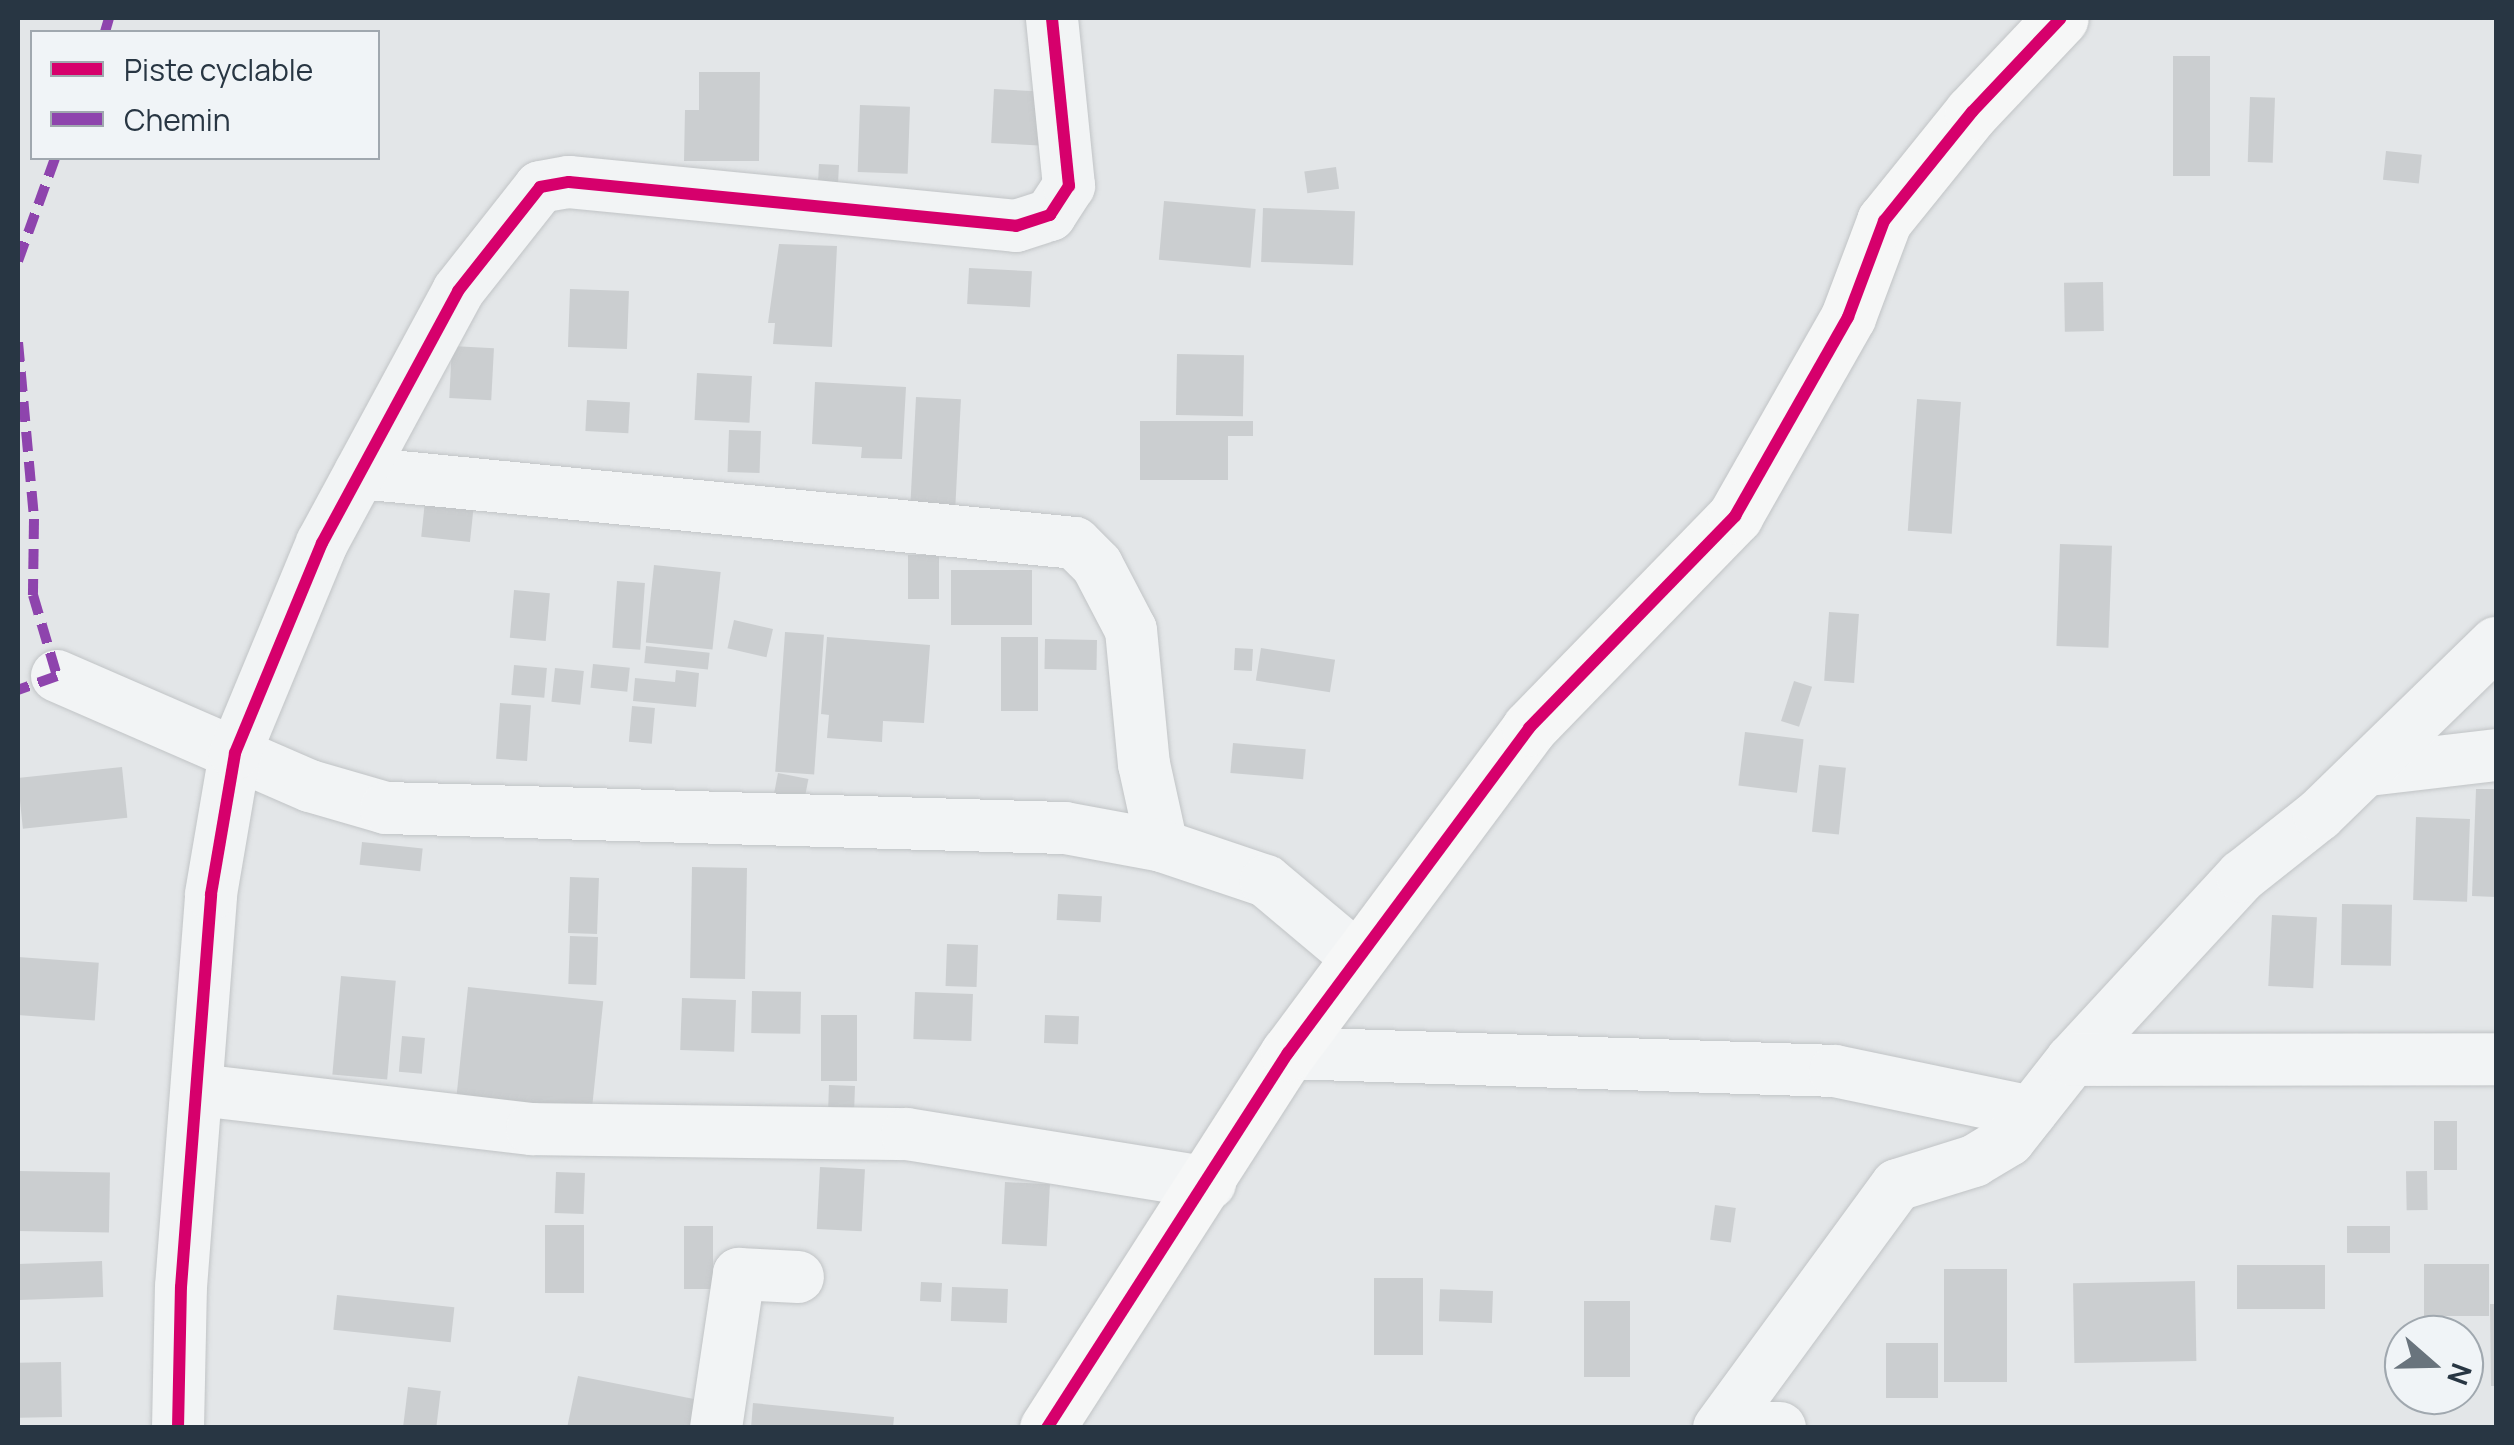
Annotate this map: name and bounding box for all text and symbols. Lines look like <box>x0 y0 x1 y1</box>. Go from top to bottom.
legend <box>30 30 380 160</box>
text: Piste cyclable <box>124 49 313 90</box>
text: Chemin <box>124 99 231 140</box>
north arrow <box>2384 1315 2484 1415</box>
text: N <box>2439 1359 2482 1391</box>

